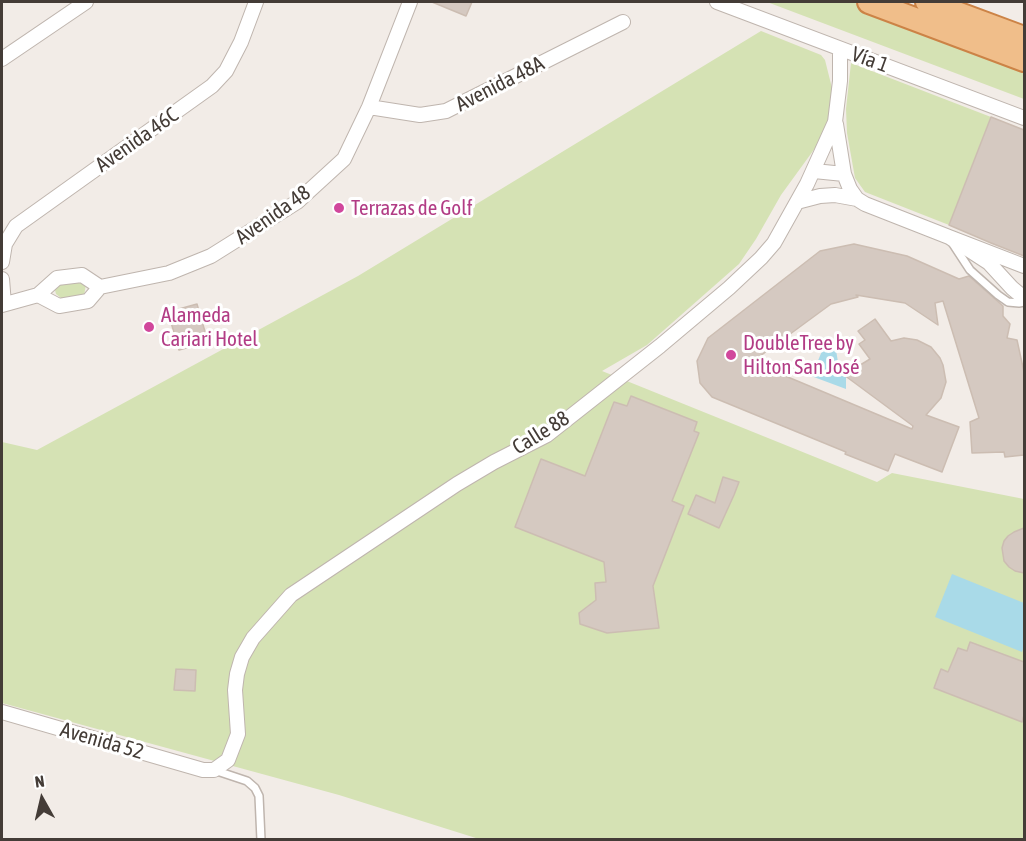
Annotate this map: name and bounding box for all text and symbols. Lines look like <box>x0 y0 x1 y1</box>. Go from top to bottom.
street label: Vía 1 <box>848 42 892 78</box>
street label: Avenida 48A <box>452 51 548 117</box>
street label: Avenida 46C <box>91 102 183 178</box>
street label: Avenida 48 <box>231 180 315 250</box>
place label: Terrazas de Golf <box>351 195 473 221</box>
marker: Terrazas de Golf <box>332 201 346 215</box>
place label: Alameda Cariari Hotel <box>161 302 258 352</box>
marker: Alameda Cariari Hotel <box>142 320 156 334</box>
place label: DoubleTree by Hilton San José <box>743 330 860 380</box>
marker: DoubleTree by Hilton San José <box>724 348 738 362</box>
street label: Calle 88 <box>508 406 574 460</box>
street label: Avenida 52 <box>57 717 147 765</box>
north arrow <box>12 769 72 829</box>
text: N <box>34 772 45 791</box>

